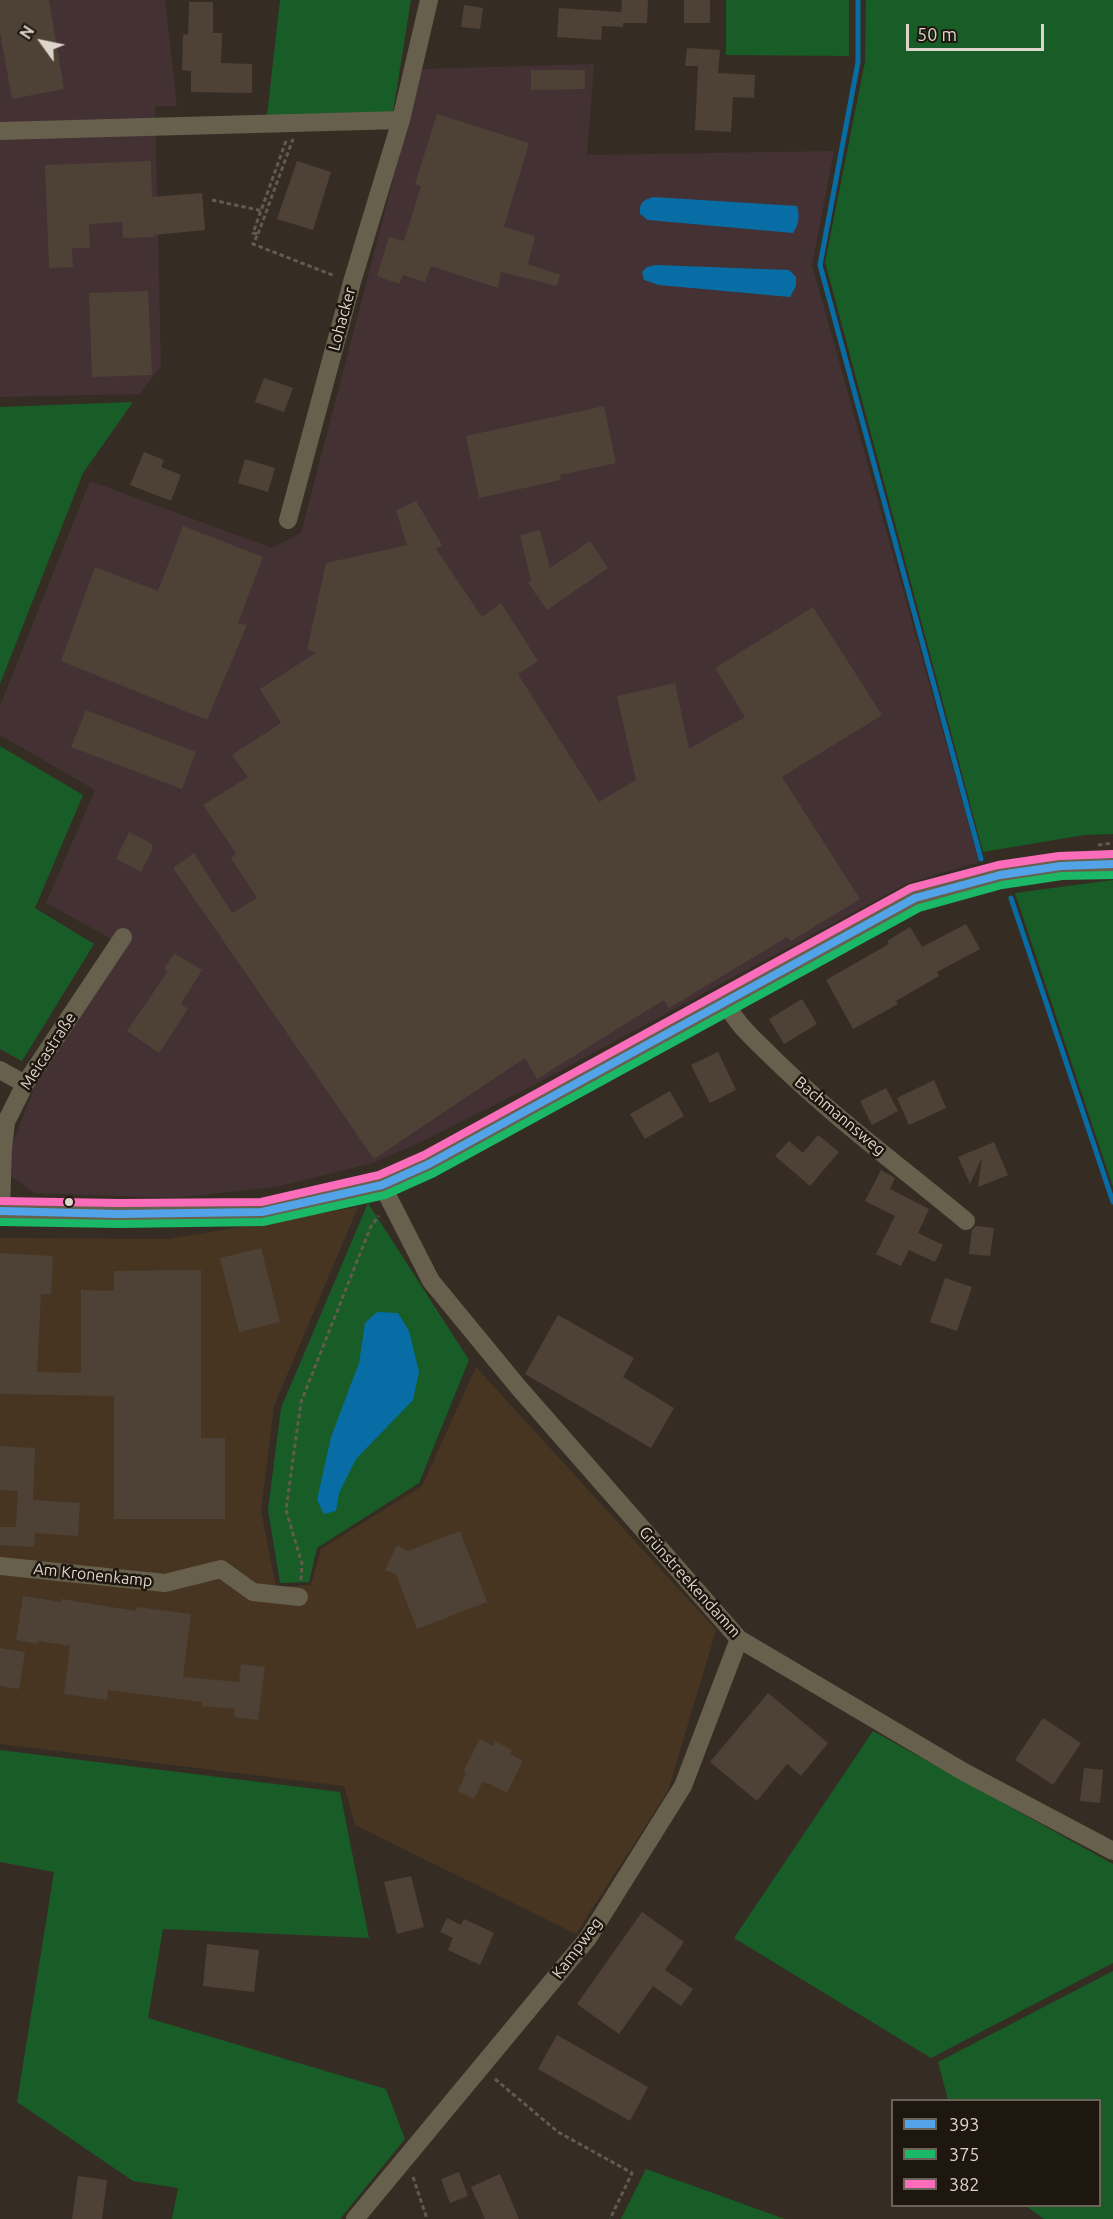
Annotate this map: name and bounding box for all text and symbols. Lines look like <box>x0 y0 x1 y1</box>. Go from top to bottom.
north arrow <box>12 12 72 72</box>
scale bar <box>909 12 1047 50</box>
text: N <box>16 22 38 42</box>
text: 50 m <box>917 24 957 44</box>
street label: Lohacker <box>324 285 360 353</box>
street label: Meicastraße <box>16 1009 80 1093</box>
street label: Bachmannsweg <box>791 1072 889 1160</box>
unlabelled marker <box>63 1196 75 1208</box>
street label: Grünstreekendamm <box>635 1522 745 1642</box>
street label: Am Kronenkamp <box>33 1559 153 1591</box>
street label: Kampweg <box>548 1914 606 1982</box>
legend <box>891 2099 1101 2207</box>
text: 393 <box>949 2114 979 2134</box>
text: 375 <box>949 2144 979 2164</box>
text: 382 <box>949 2174 979 2194</box>

